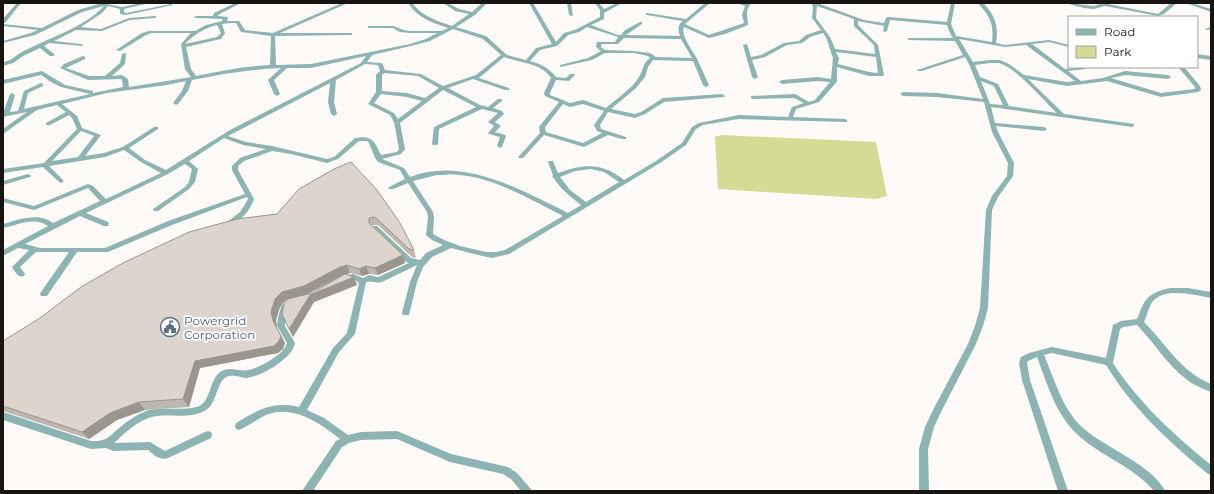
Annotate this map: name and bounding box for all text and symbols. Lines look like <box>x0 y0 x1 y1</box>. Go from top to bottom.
legend <box>1068 16 1198 68</box>
text: Road <box>1104 24 1135 39</box>
text: Park <box>1104 44 1132 59</box>
place label: Powergrid Corporation <box>184 313 255 342</box>
public building icon: Powergrid Corporation <box>159 316 181 338</box>

